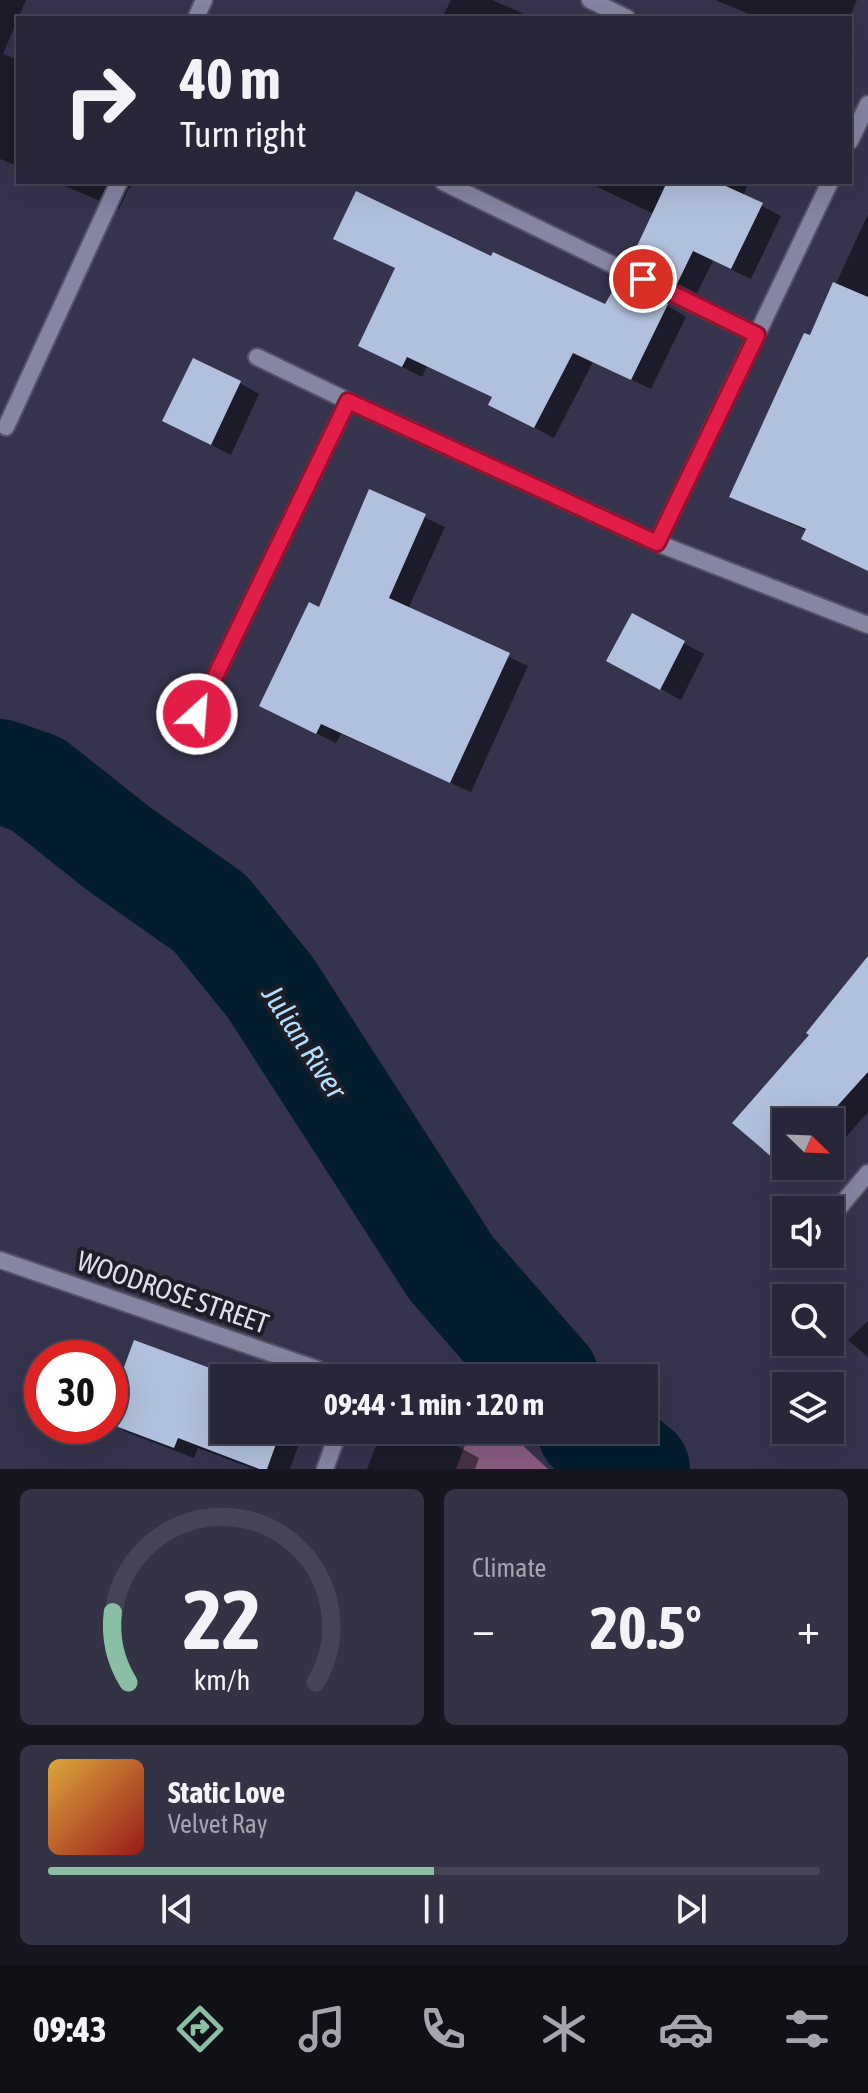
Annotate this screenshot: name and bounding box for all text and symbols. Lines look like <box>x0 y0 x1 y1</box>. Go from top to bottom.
text: 40 m <box>180 47 281 111</box>
icon: right <box>48 48 152 152</box>
text: Turn right <box>180 113 307 155</box>
pin <box>609 245 677 313</box>
icon: arrive <box>621 257 665 301</box>
position arrow <box>155 672 239 756</box>
water label: Julian River <box>255 978 355 1105</box>
north arrow <box>772 1108 844 1180</box>
map controls <box>772 1108 844 1444</box>
button: sound <box>772 1196 844 1268</box>
street label: WOODROSE STREET <box>73 1244 273 1340</box>
button: search <box>772 1284 844 1356</box>
speed limit sign: 30 <box>24 1340 128 1444</box>
button: layers <box>772 1372 844 1444</box>
text: 09:44 · 1 min · 120 m <box>324 1387 544 1421</box>
text: Climate <box>472 1553 546 1583</box>
text: 22 <box>183 1571 261 1667</box>
text: 20.5° <box>590 1593 702 1662</box>
text: − <box>472 1603 495 1653</box>
text: + <box>797 1603 820 1653</box>
text: km/h <box>194 1663 250 1696</box>
text: Static Love <box>168 1775 285 1809</box>
text: Velvet Ray <box>168 1809 268 1839</box>
icon: previous <box>155 1887 199 1931</box>
icon: pause <box>412 1887 456 1931</box>
icon: next <box>669 1887 713 1931</box>
icon: directions <box>172 2001 228 2057</box>
icon: music <box>294 2001 350 2057</box>
icon: phone <box>415 2001 471 2057</box>
icon: climate <box>536 2001 592 2057</box>
icon: car <box>658 2001 714 2057</box>
icon: filters <box>779 2001 835 2057</box>
text: 09:43 <box>33 2008 107 2050</box>

